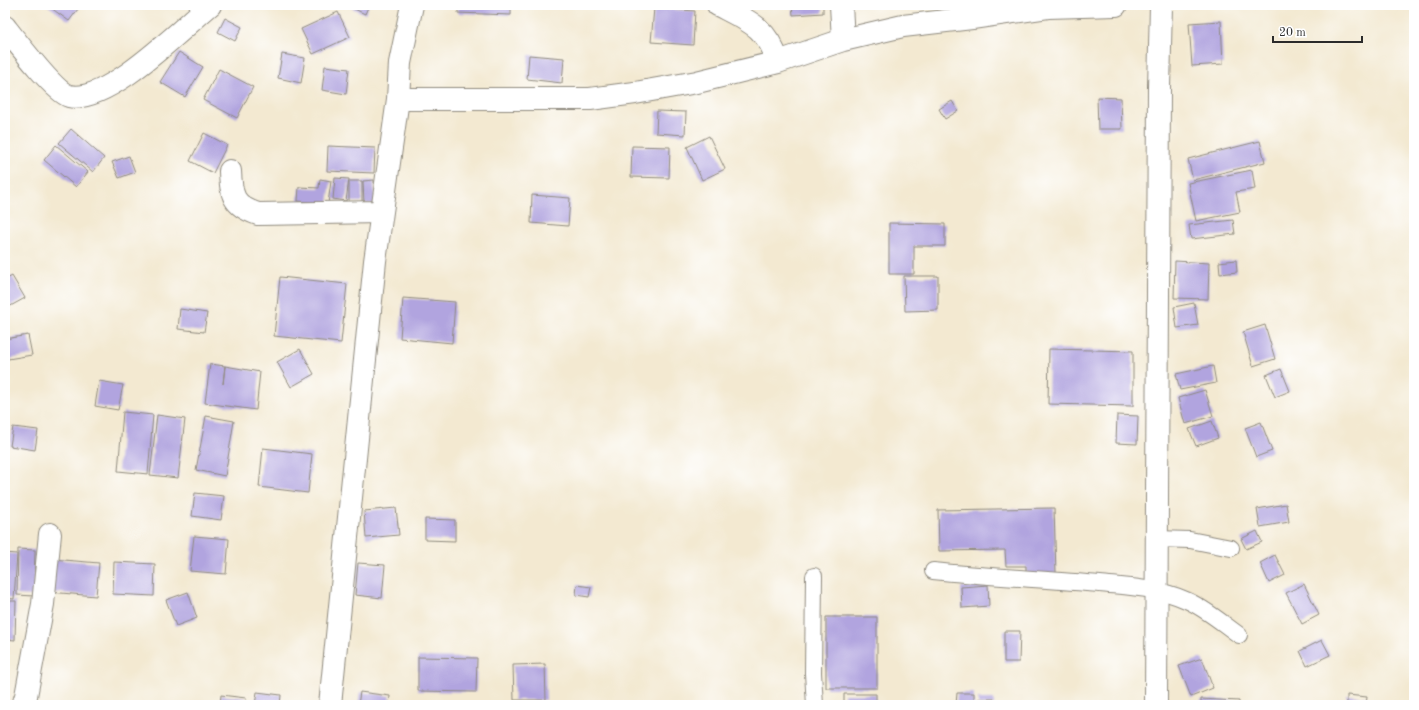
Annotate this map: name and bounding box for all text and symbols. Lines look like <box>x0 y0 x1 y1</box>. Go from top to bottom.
scale bar <box>1273 18 1362 44</box>
text: 20 m <box>1279 27 1306 39</box>

